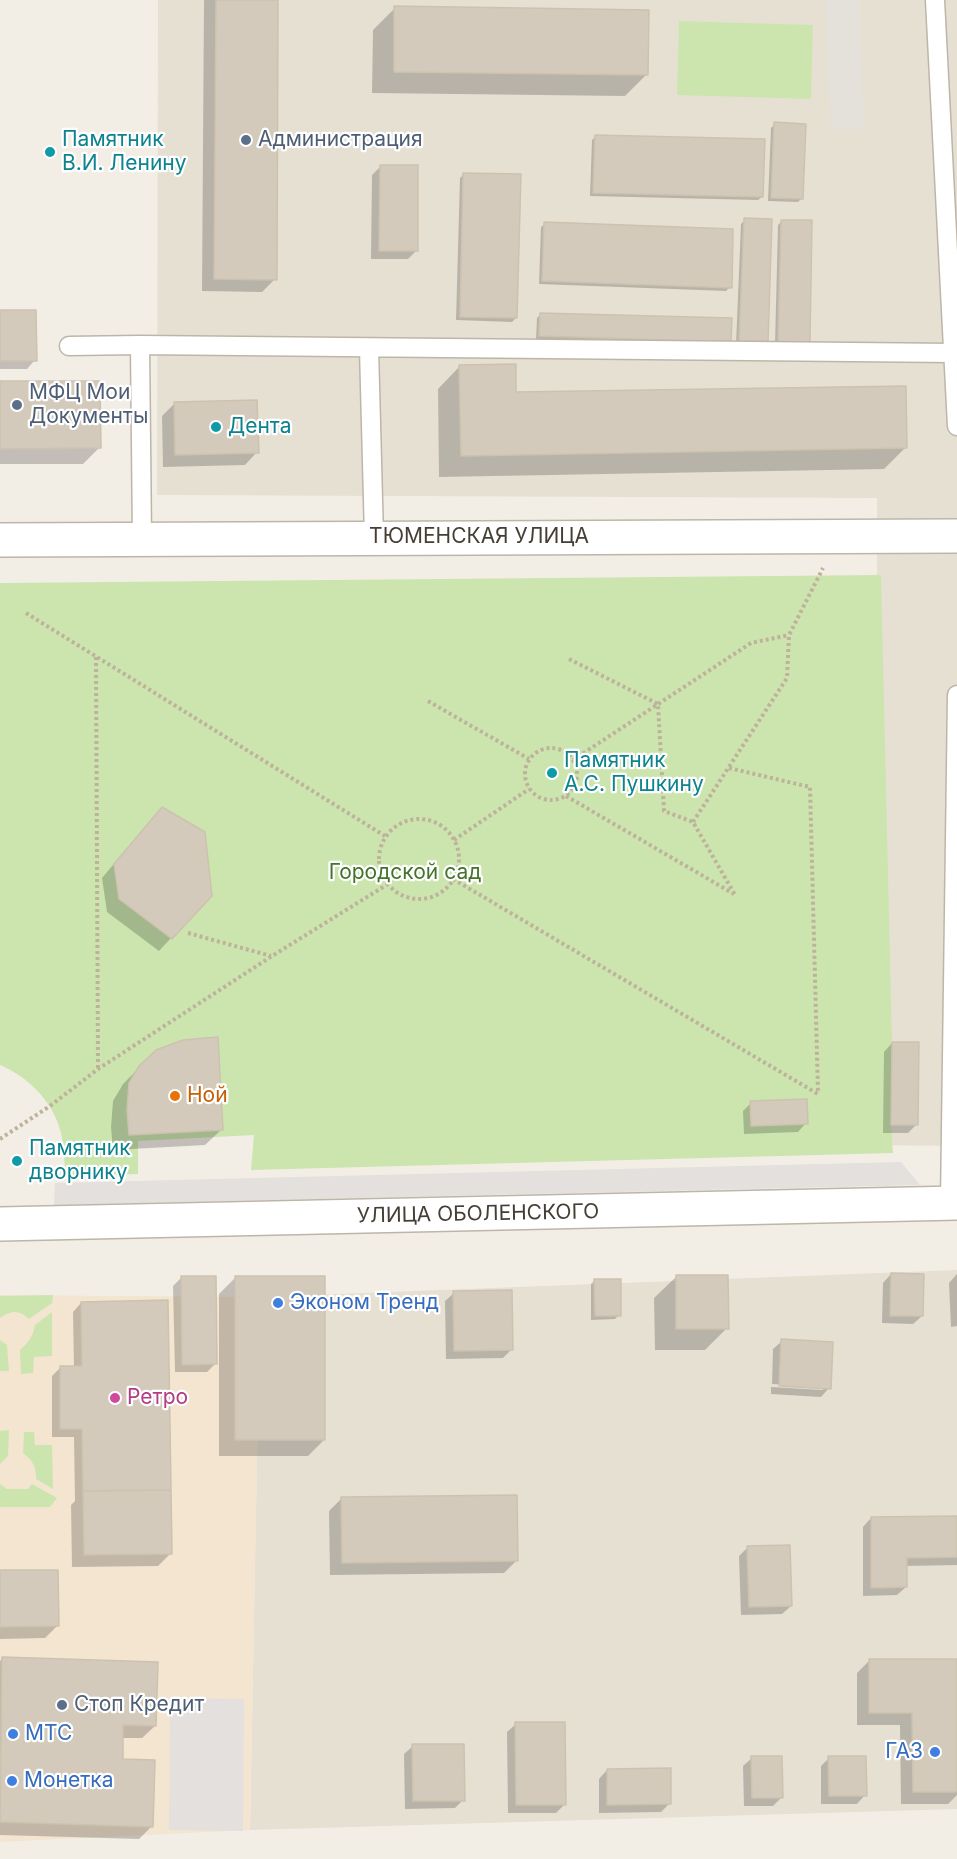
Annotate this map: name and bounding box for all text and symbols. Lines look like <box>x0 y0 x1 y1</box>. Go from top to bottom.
place label: Памятник В.И. Ленину <box>62 127 187 177</box>
place label: Администрация <box>258 127 423 153</box>
marker: Администрация <box>239 133 253 147</box>
marker: Памятник В.И. Ленину <box>43 145 57 159</box>
place label: МФЦ Мои Документы <box>29 380 148 430</box>
marker: МФЦ Мои Документы <box>10 398 24 412</box>
place label: Дента <box>228 414 291 440</box>
marker: Дента <box>209 420 223 434</box>
street label: ТЮМЕНСКАЯ УЛИЦА <box>369 524 589 550</box>
place label: Памятник А.С. Пушкину <box>564 748 704 798</box>
marker: Памятник А.С. Пушкину <box>545 766 559 780</box>
park label: Городской сад <box>329 860 481 886</box>
place label: Ной <box>187 1083 228 1109</box>
marker: Ной <box>168 1089 182 1103</box>
place label: Памятник дворнику <box>29 1136 131 1186</box>
marker: Памятник дворнику <box>10 1154 24 1168</box>
street label: УЛИЦА ОБОЛЕНСКОГО <box>357 1199 599 1229</box>
place label: Эконом Тренд <box>290 1290 439 1316</box>
marker: Эконом Тренд <box>271 1296 285 1310</box>
place label: Ретро <box>127 1385 188 1411</box>
marker: Ретро <box>108 1391 122 1405</box>
place label: Стоп Кредит <box>74 1692 204 1718</box>
marker: Стоп Кредит <box>55 1698 69 1712</box>
place label: МТС <box>25 1721 72 1747</box>
marker: МТС <box>6 1727 20 1741</box>
place label: ГАЗ <box>885 1739 923 1765</box>
marker: ГАЗ <box>928 1745 942 1759</box>
place label: Монетка <box>24 1768 114 1794</box>
marker: Монетка <box>5 1774 19 1788</box>

